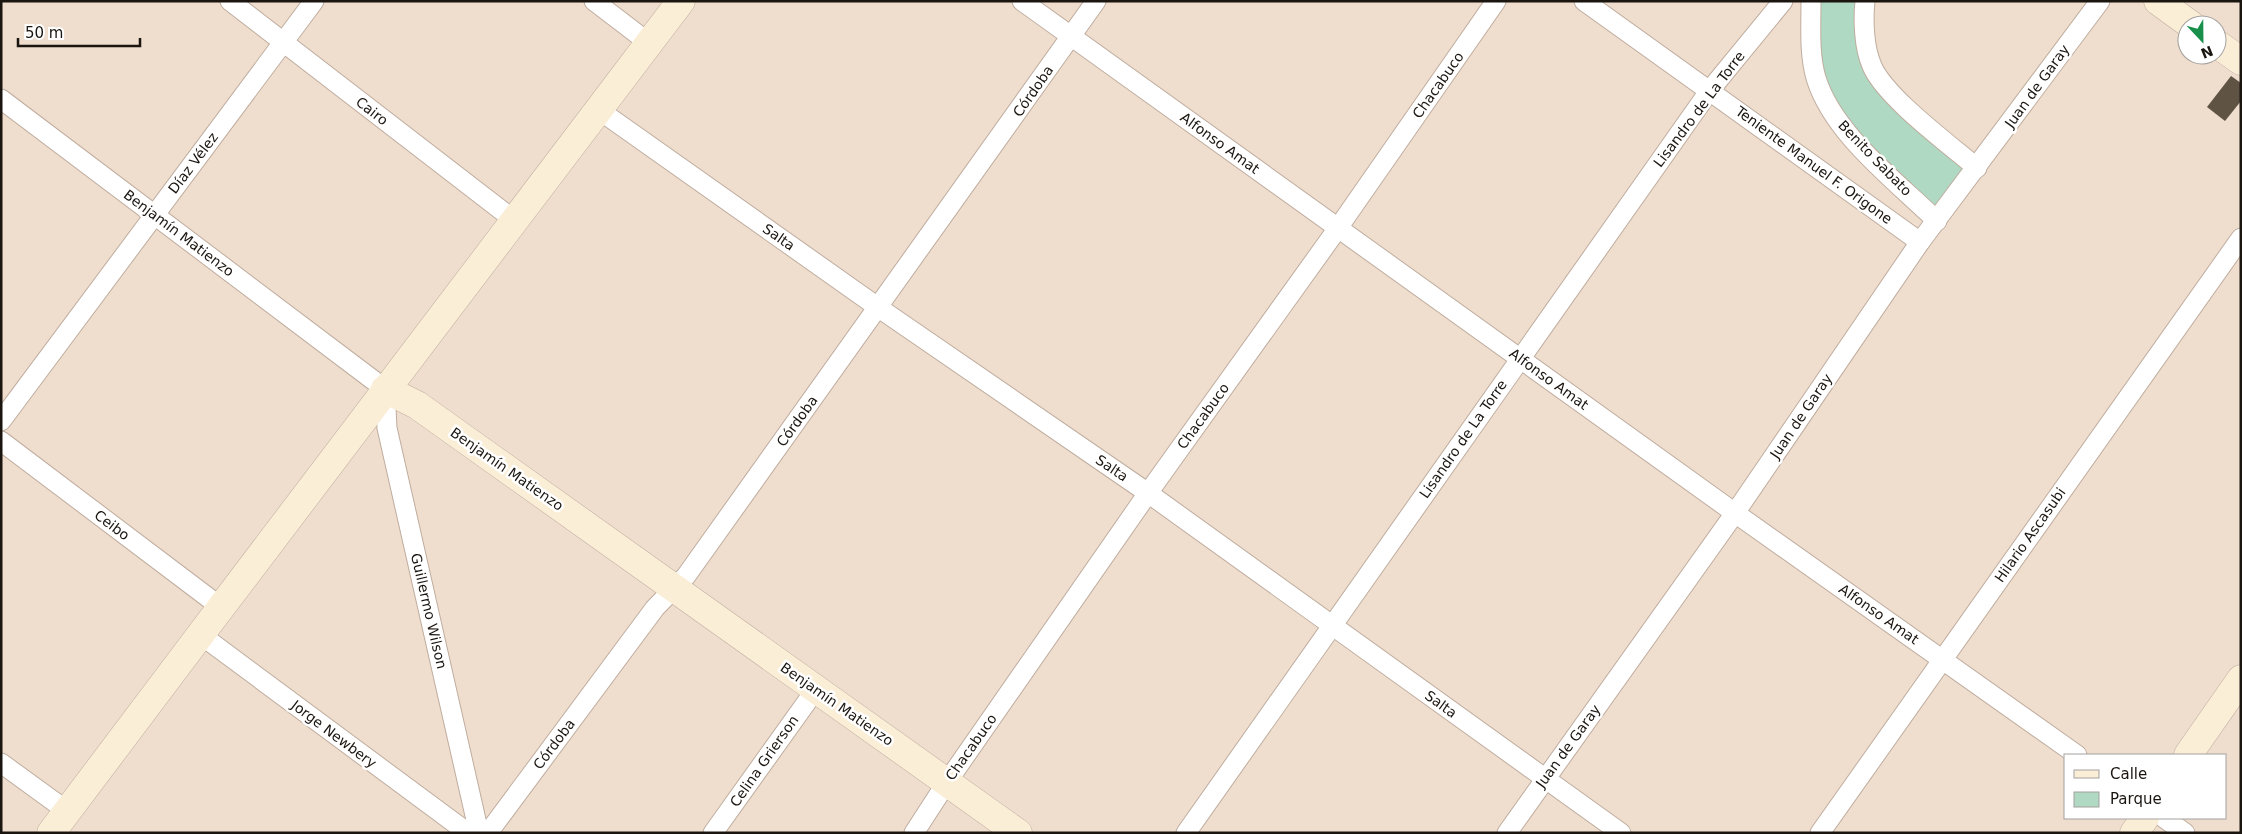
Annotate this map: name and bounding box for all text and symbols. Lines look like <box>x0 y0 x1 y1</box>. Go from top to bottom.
scale bar <box>18 15 140 47</box>
north arrow <box>2177 15 2227 65</box>
text: 50 m <box>25 24 63 42</box>
street label: Juan de Garay <box>2001 41 2073 132</box>
text: N <box>2198 42 2215 62</box>
street label: Lisandro de La Torre <box>1650 48 1748 170</box>
street label: Chacabuco <box>1409 49 1467 121</box>
street label: Córdoba <box>1010 62 1056 120</box>
street label: Cairo <box>353 94 391 128</box>
street label: Teniente Manuel F. Origone <box>1732 102 1895 227</box>
street label: Alfonso Amat <box>1178 109 1263 177</box>
street label: Benito Sabato <box>1835 117 1915 199</box>
street label: Díaz Vélez <box>165 129 221 197</box>
street label: Benjamín Matienzo <box>121 186 237 280</box>
street label: Salta <box>760 220 798 254</box>
street label: Alfonso Amat <box>1507 345 1592 413</box>
street label: Juan de Garay <box>1766 371 1835 462</box>
street label: Lisandro de La Torre <box>1416 377 1510 501</box>
street label: Chacabuco <box>1174 380 1232 452</box>
street label: Córdoba <box>773 393 821 449</box>
street label: Benjamín Matienzo <box>448 424 566 514</box>
street label: Salta <box>1093 451 1131 485</box>
street label: Hilario Ascasubi <box>1991 485 2069 585</box>
street label: Ceibo <box>91 507 133 543</box>
street label: Guillermo Wilson <box>408 552 450 670</box>
street label: Alfonso Amat <box>1836 581 1922 648</box>
street label: Benjamín Matienzo <box>778 659 896 749</box>
street label: Salta <box>1422 687 1460 721</box>
street label: Jorge Newbery <box>288 696 380 771</box>
street label: Juan de Garay <box>1532 701 1604 792</box>
street label: Chacabuco <box>942 711 1000 783</box>
street label: Celina Grierson <box>727 712 801 810</box>
street label: Córdoba <box>530 716 578 772</box>
legend <box>2064 754 2227 819</box>
text: Calle <box>2110 765 2147 783</box>
text: Parque <box>2110 790 2162 808</box>

